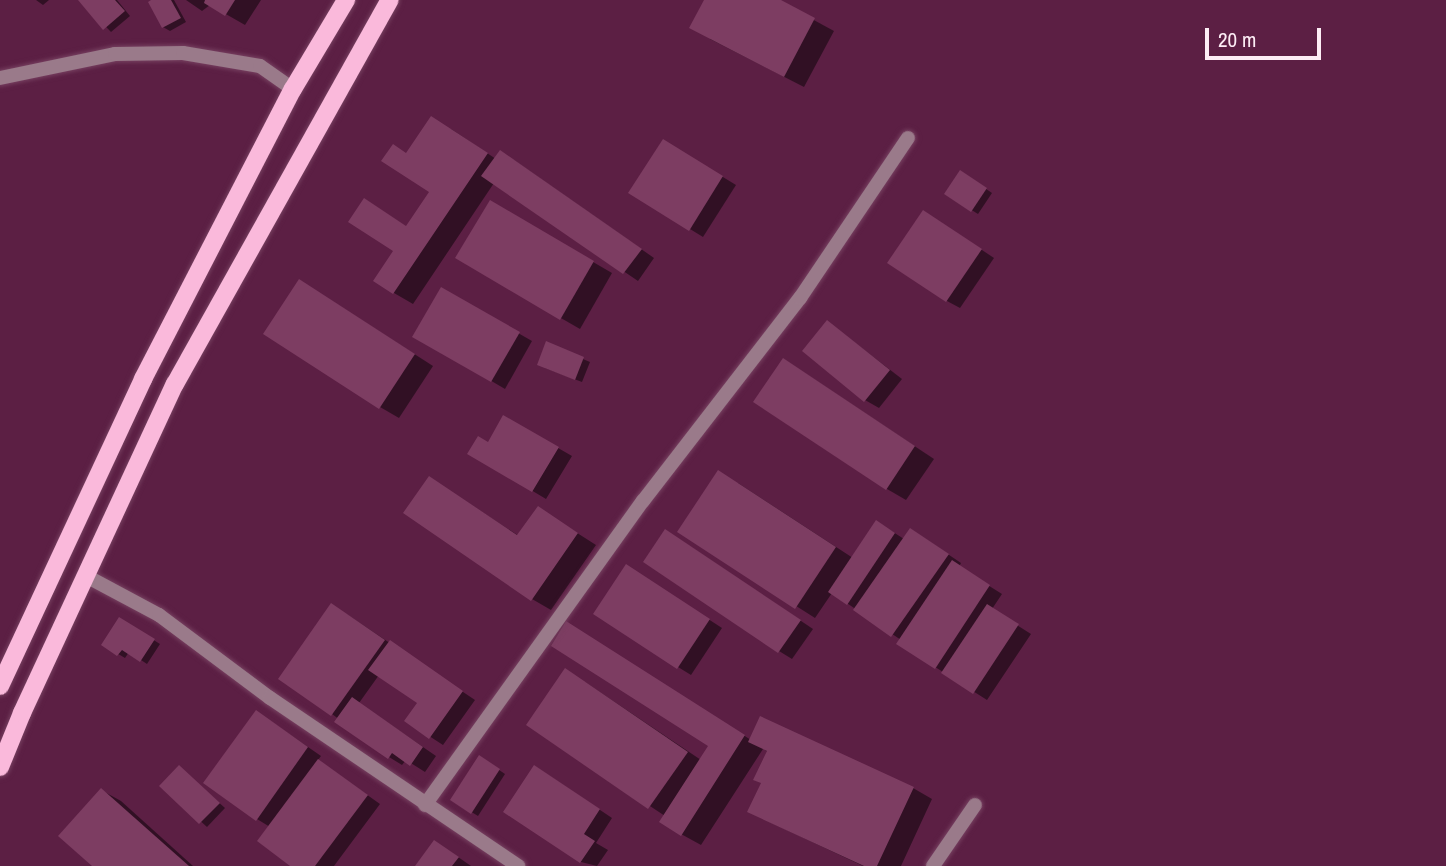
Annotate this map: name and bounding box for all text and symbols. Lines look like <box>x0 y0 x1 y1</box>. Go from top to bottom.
scale bar <box>1208 14 1324 58</box>
text: 20 m <box>1218 25 1256 54</box>

